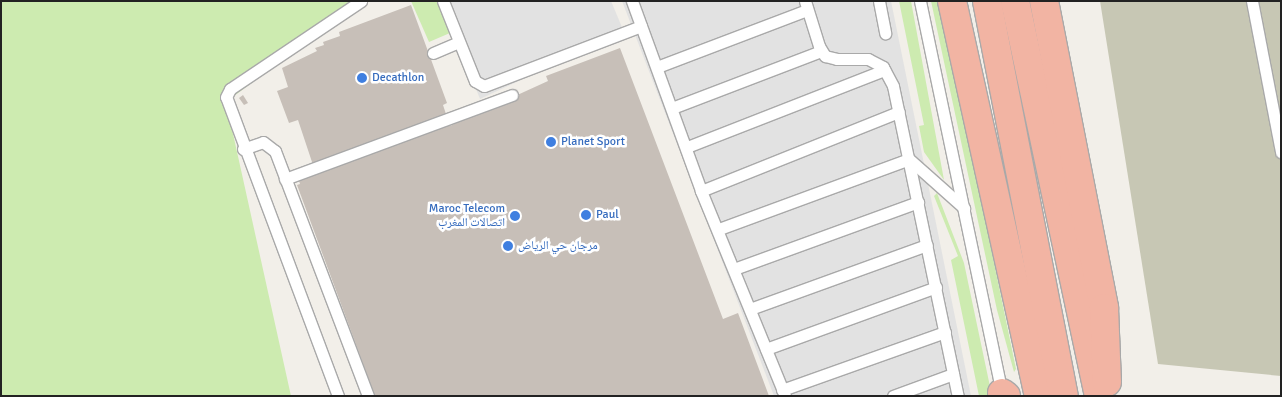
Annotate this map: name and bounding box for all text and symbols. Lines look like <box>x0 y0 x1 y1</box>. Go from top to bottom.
place label: Decathlon <box>372 71 424 85</box>
marker: Decathlon <box>356 72 368 84</box>
place label: Planet Sport <box>561 135 625 149</box>
marker: Planet Sport <box>545 136 557 148</box>
place label: Maroc Telecom اتصالات المغرب <box>429 202 505 230</box>
place label: Paul <box>596 208 619 222</box>
marker: Paul <box>580 209 592 221</box>
marker: Maroc Telecom اتصالات المغرب <box>509 210 521 222</box>
place label: مرجان حي الرياض <box>518 239 598 253</box>
marker: مرجان حي الرياض <box>502 240 514 252</box>

